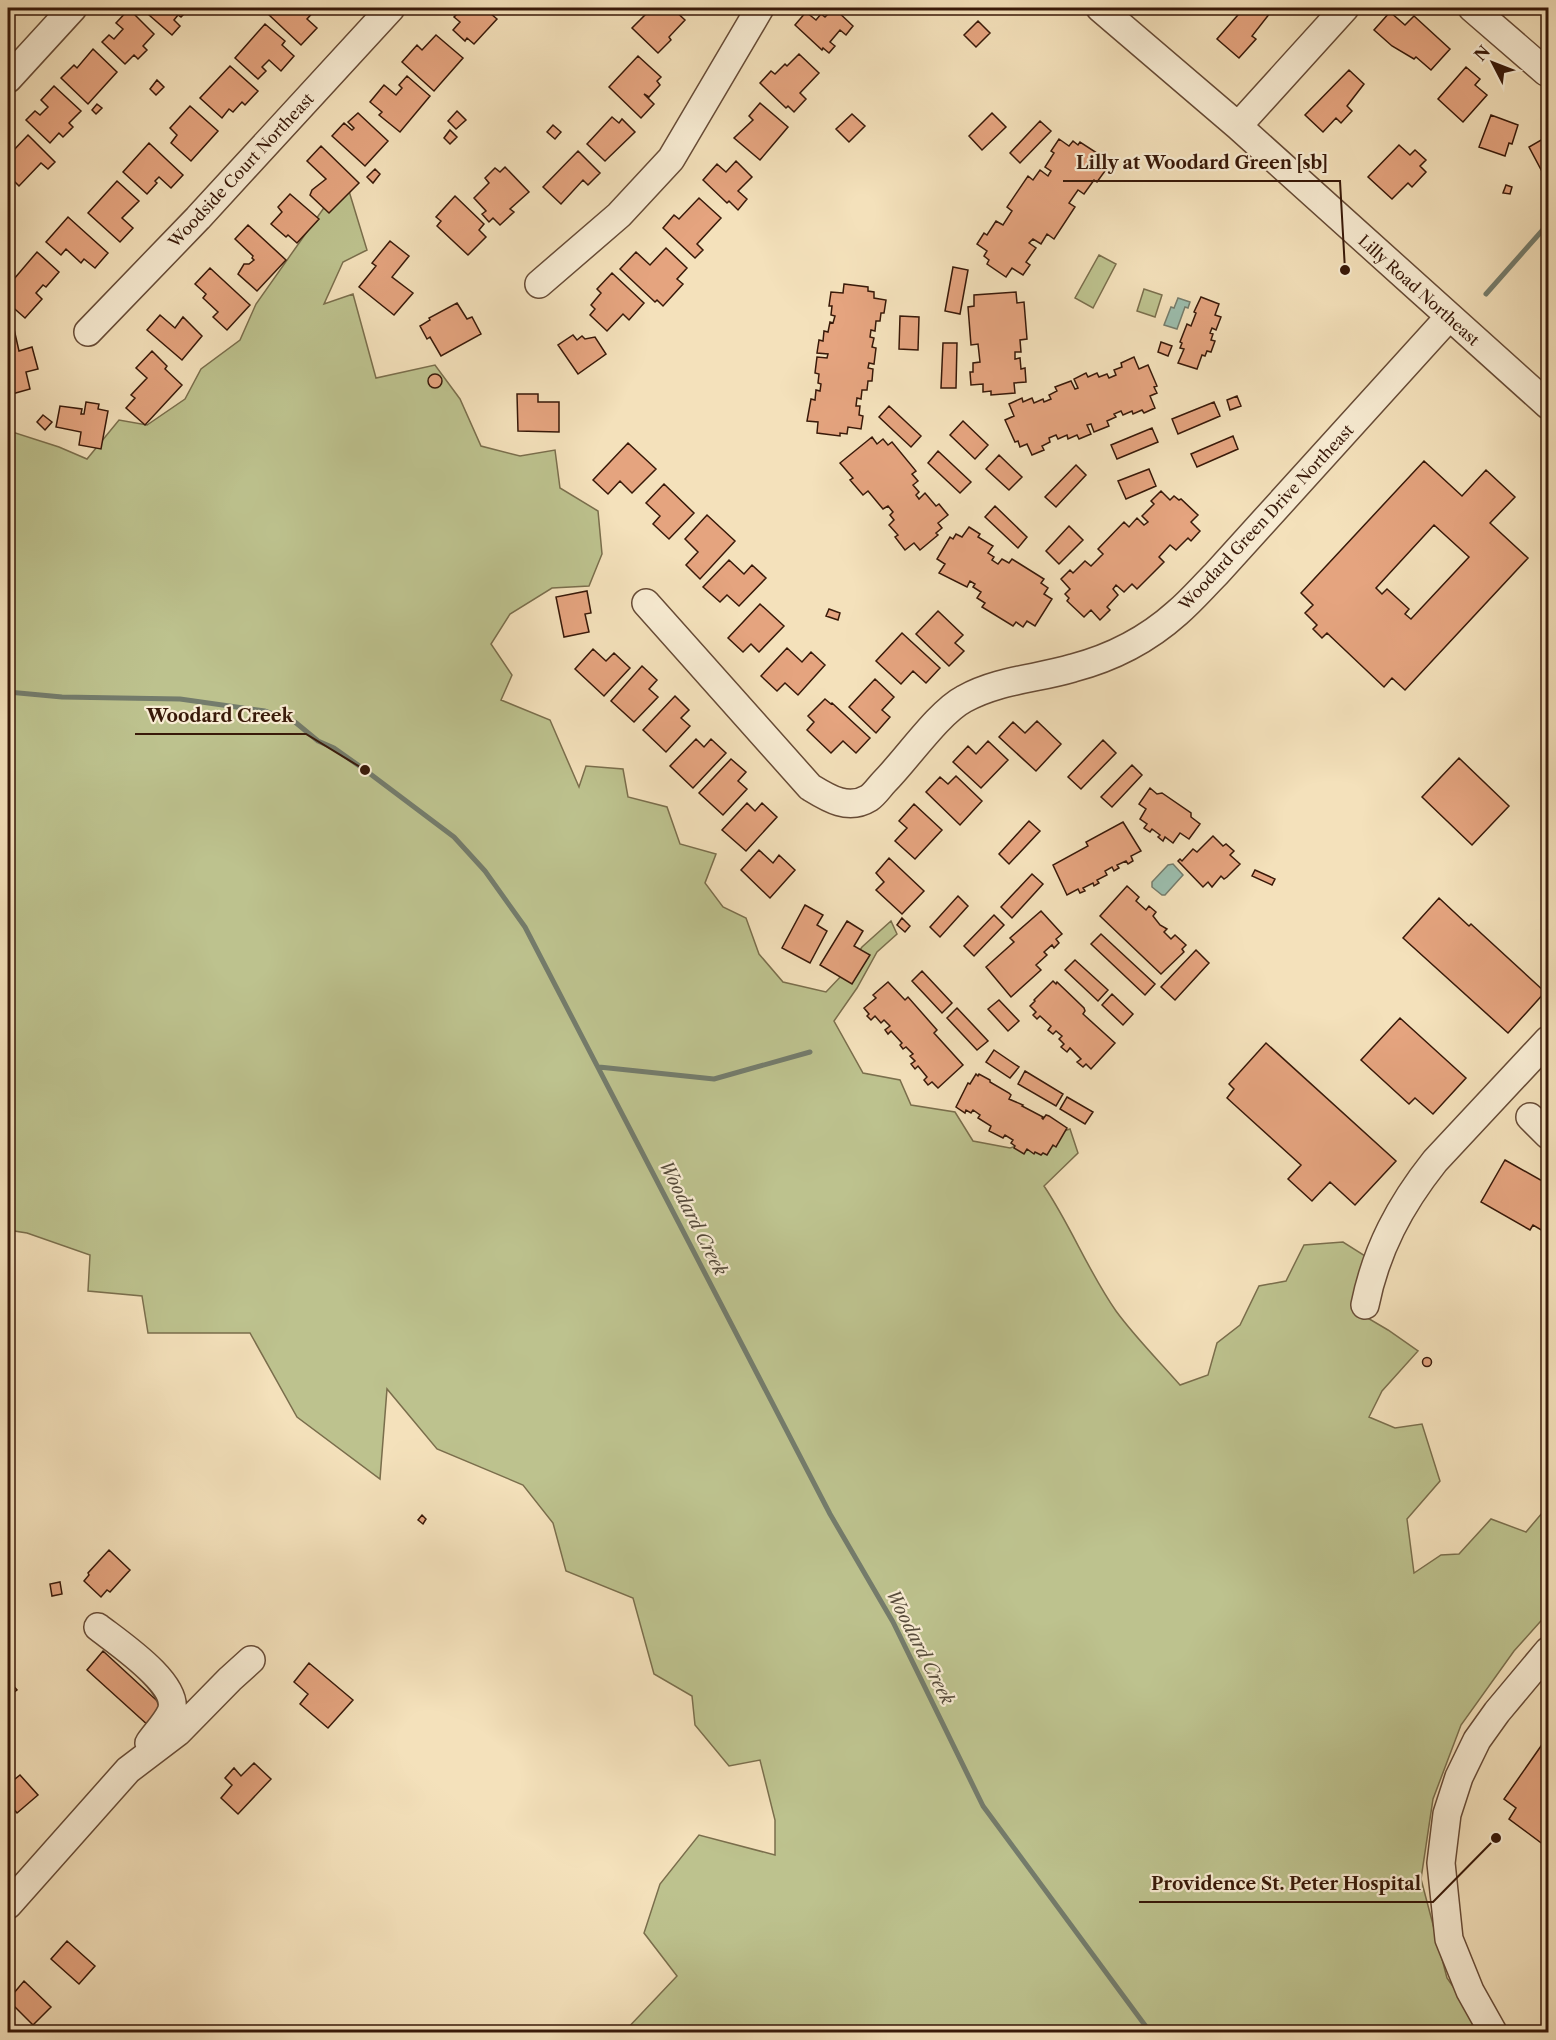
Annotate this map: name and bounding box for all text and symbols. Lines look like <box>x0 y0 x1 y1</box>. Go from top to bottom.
north arrow <box>1463 33 1523 93</box>
text: N <box>1470 41 1494 65</box>
street label: Woodside Court Northeast <box>163 88 318 252</box>
callout: Lilly at Woodard Green [sb] <box>1063 145 1340 181</box>
text: Lilly at Woodard Green [sb] <box>1076 152 1328 174</box>
street label: Lilly Road Northeast <box>1354 230 1484 350</box>
street label: Woodard Green Drive Northeast <box>1174 420 1358 615</box>
callout: Woodard Creek <box>135 698 306 734</box>
text: Woodard Creek <box>146 705 295 727</box>
water label: Woodard Creek <box>654 1157 732 1280</box>
water label: Woodard Creek <box>881 1586 959 1709</box>
callout: Providence St. Peter Hospital <box>1139 1866 1433 1902</box>
text: Providence St. Peter Hospital <box>1151 1873 1421 1895</box>

